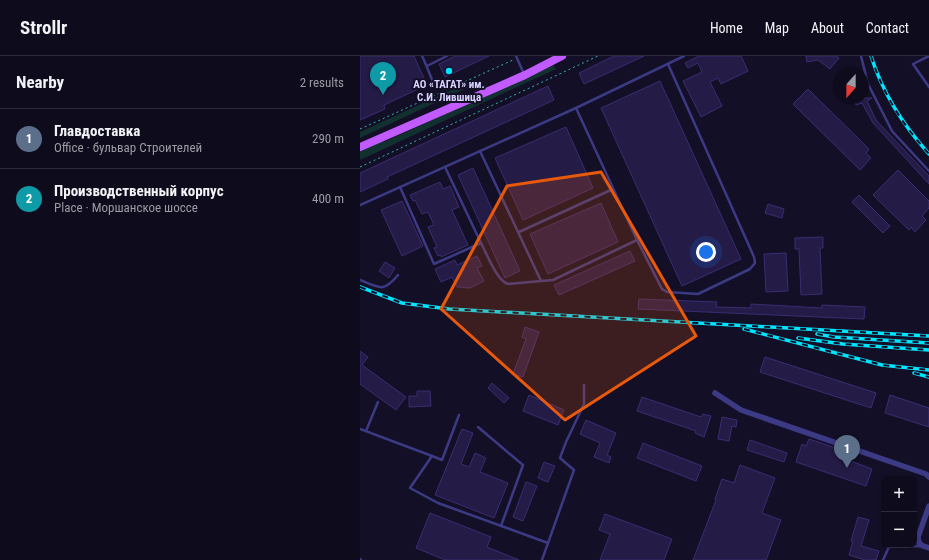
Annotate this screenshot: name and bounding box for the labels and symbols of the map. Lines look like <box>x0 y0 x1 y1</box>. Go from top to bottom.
pin: 2 <box>370 62 396 95</box>
marker: АО «ТАГАТ» им. С.И. Лившица <box>444 66 454 76</box>
north arrow <box>833 68 869 104</box>
place label: АО «ТАГАТ» им. С.И. Лившица <box>413 78 485 104</box>
your location <box>696 242 716 262</box>
pin: 1 <box>834 435 860 468</box>

